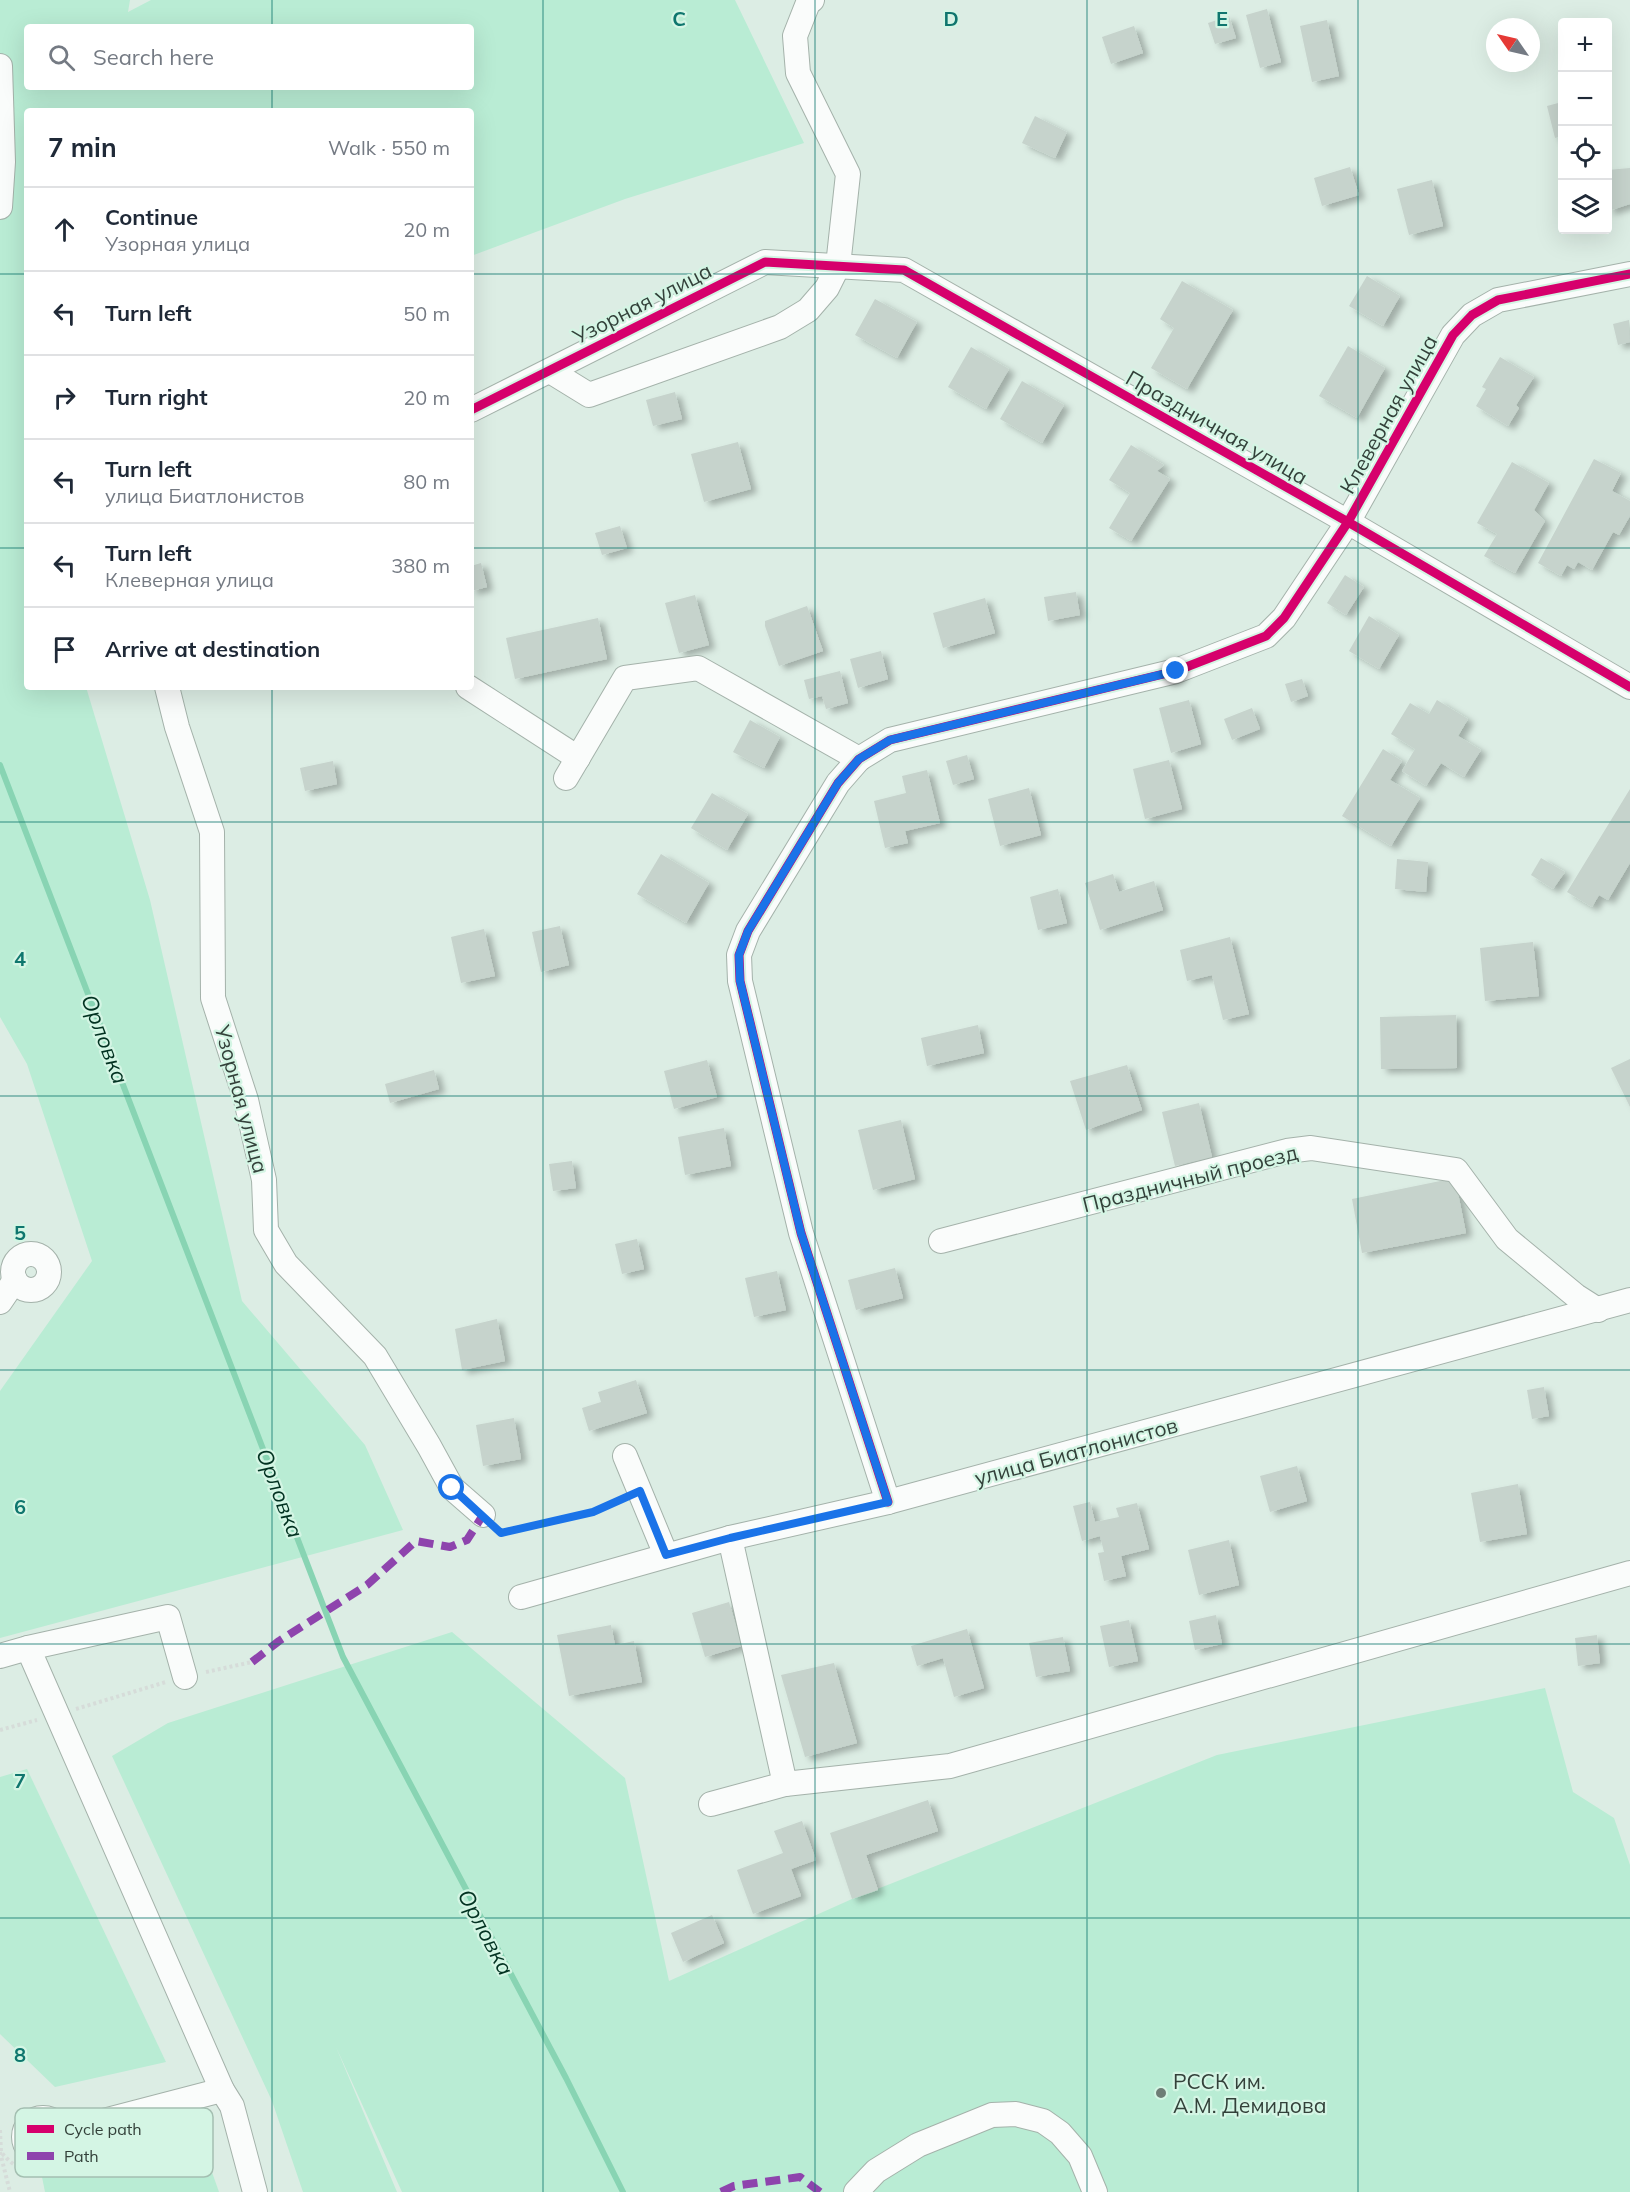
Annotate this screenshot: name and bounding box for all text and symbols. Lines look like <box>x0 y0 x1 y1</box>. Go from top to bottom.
text: C <box>672 6 686 31</box>
text: D <box>943 6 959 31</box>
text: E <box>1216 6 1228 31</box>
north arrow <box>1486 18 1540 72</box>
map controls <box>1558 18 1612 234</box>
button: + <box>1558 18 1612 72</box>
search box <box>24 24 474 90</box>
icon: search <box>45 41 78 74</box>
text: Search here <box>93 43 214 71</box>
button: − <box>1558 72 1612 126</box>
button: locate <box>1558 126 1612 180</box>
text: 7 min <box>48 131 117 164</box>
text: Walk · 550 m <box>328 135 450 160</box>
button: layers <box>1558 180 1612 234</box>
text: Continue <box>105 203 198 231</box>
icon: ahead <box>48 213 81 246</box>
text: 20 m <box>403 217 450 242</box>
text: Узорная улица <box>105 231 250 256</box>
street label: Узорная улица <box>567 257 716 350</box>
icon: left <box>48 297 81 330</box>
text: Turn left <box>105 299 192 327</box>
text: 50 m <box>403 301 450 326</box>
street label: Клеверная улица <box>1334 330 1442 498</box>
street label: Праздничная улица <box>1121 364 1313 490</box>
icon: right <box>48 381 81 414</box>
text: Turn right <box>105 383 208 411</box>
text: 20 m <box>403 385 450 410</box>
text: Turn left <box>105 455 192 483</box>
icon: left <box>48 465 81 498</box>
text: 80 m <box>403 469 450 494</box>
text: улица Биатлонистов <box>105 483 304 508</box>
text: Turn left <box>105 539 192 567</box>
icon: left <box>48 549 81 582</box>
text: 380 m <box>391 553 450 578</box>
text: Клеверная улица <box>105 567 274 592</box>
icon: arrive <box>48 633 81 666</box>
text: Arrive at destination <box>105 635 320 663</box>
route end <box>1162 657 1188 683</box>
text: 4 <box>14 946 26 971</box>
water label: Орловка <box>75 990 135 1088</box>
street label: Узорная улица <box>209 1021 274 1176</box>
street label: Праздничный проезд <box>1080 1139 1301 1217</box>
text: 5 <box>14 1220 26 1245</box>
street label: улица Биатлонистов <box>972 1411 1180 1491</box>
water label: Орловка <box>250 1444 310 1542</box>
route start <box>438 1474 464 1500</box>
text: 6 <box>14 1494 26 1519</box>
text: 7 <box>14 1768 26 1793</box>
water label: Орловка <box>452 1884 520 1980</box>
text: 8 <box>14 2042 26 2067</box>
place label: РССК им. А.М. Демидова <box>1173 2068 1327 2118</box>
marker: РССК им. А.М. Демидова <box>1154 2086 1168 2100</box>
legend <box>15 2108 213 2177</box>
text: Cycle path <box>64 2119 142 2139</box>
text: Path <box>64 2146 99 2166</box>

